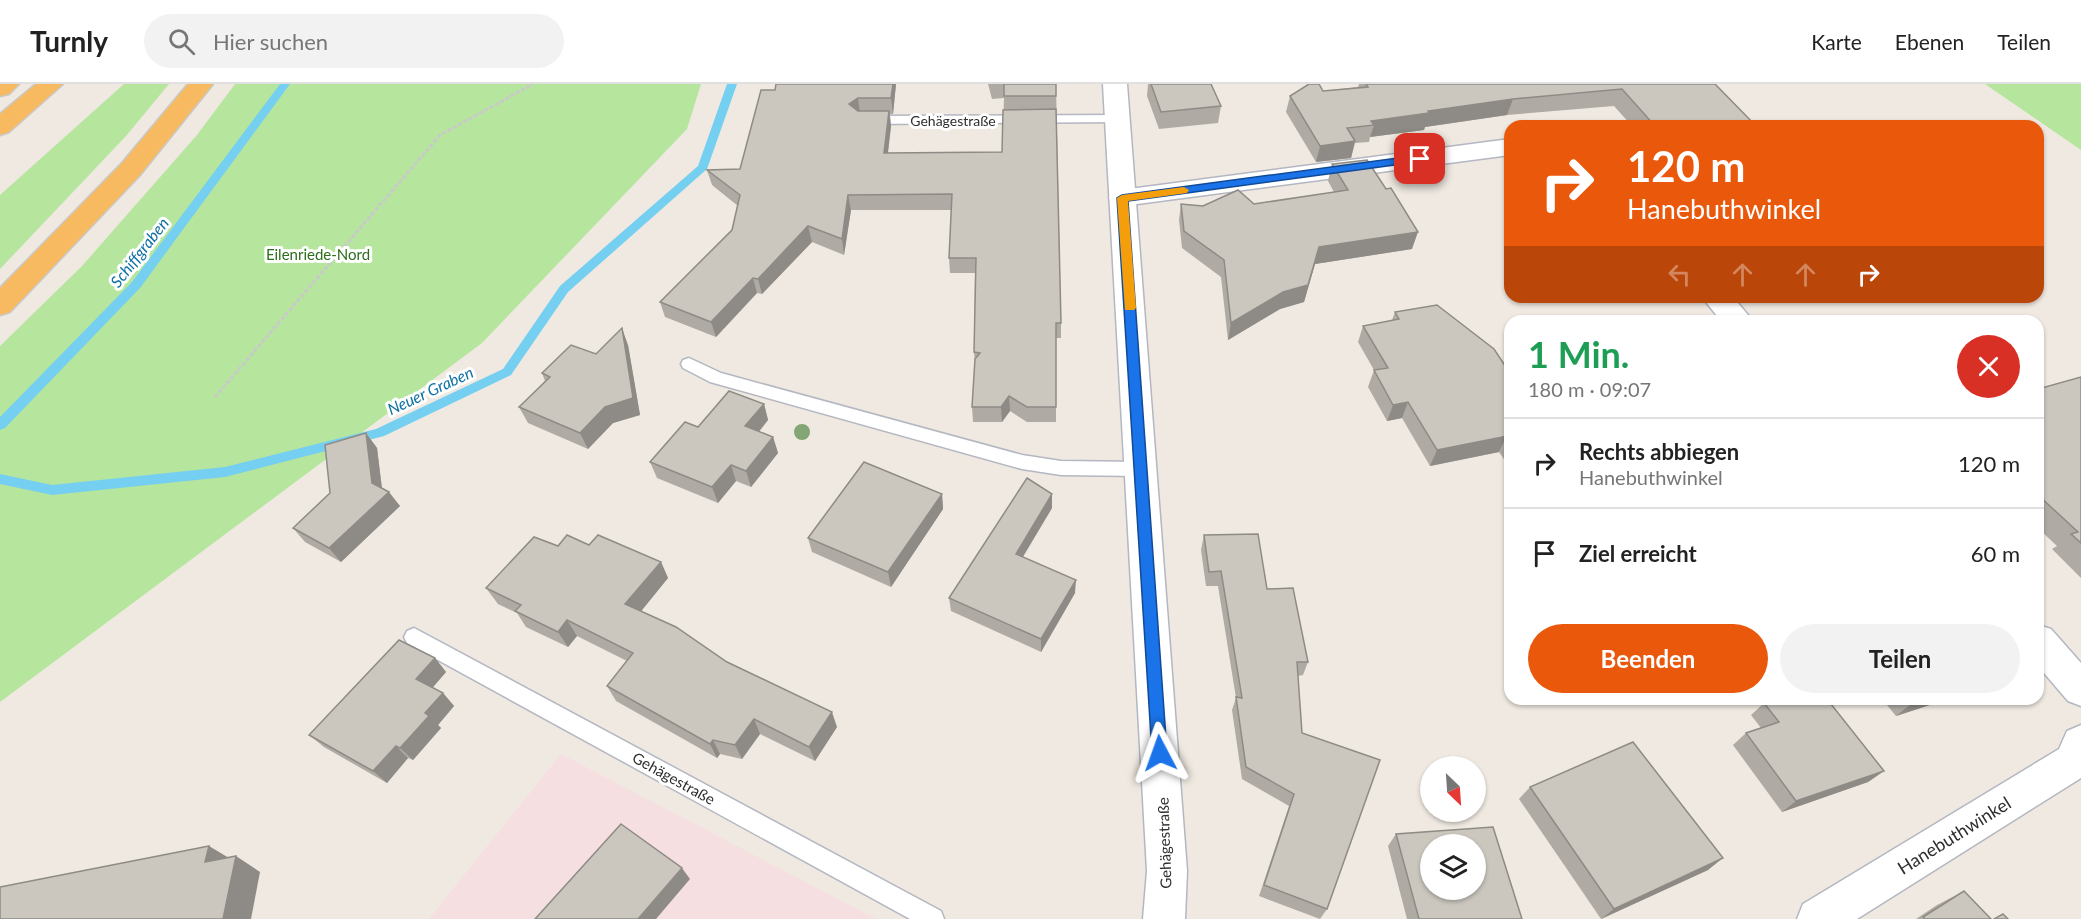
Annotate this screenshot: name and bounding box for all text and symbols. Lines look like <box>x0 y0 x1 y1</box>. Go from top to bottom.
search box <box>144 14 564 68</box>
text: Turnly <box>30 24 108 58</box>
icon: search <box>165 25 198 58</box>
text: Hier suchen <box>213 28 328 55</box>
text: Karte <box>1811 29 1862 54</box>
text: Ebenen <box>1895 29 1964 54</box>
text: Teilen <box>1997 29 2051 54</box>
street label: Gehägestraße <box>910 112 996 129</box>
pin <box>1394 133 1445 184</box>
text: 120 m <box>1627 141 1745 191</box>
icon: arrive <box>1403 142 1436 175</box>
icon: right <box>1528 144 1606 222</box>
text: Hanebuthwinkel <box>1627 192 1821 225</box>
water label: Schiffgraben <box>106 213 172 291</box>
park label: Eilenriede-Nord <box>266 245 370 263</box>
icon: left <box>1663 258 1696 291</box>
icon: ahead <box>1726 258 1759 291</box>
icon: ahead <box>1789 258 1822 291</box>
icon: right <box>1852 258 1885 291</box>
text: 1 Min. <box>1528 332 1629 376</box>
button: close <box>1957 335 2020 398</box>
water label: Neuer Graben <box>384 362 476 418</box>
text: 180 m · 09:07 <box>1528 377 1651 401</box>
text: Rechts abbiegen <box>1579 438 1739 465</box>
icon: right <box>1528 447 1561 480</box>
text: 120 m <box>1958 450 2020 477</box>
text: Hanebuthwinkel <box>1579 465 1723 489</box>
icon: arrive <box>1528 537 1561 570</box>
text: Ziel erreicht <box>1579 540 1697 567</box>
text: 60 m <box>1971 540 2020 567</box>
button: Beenden <box>1528 624 1768 693</box>
button: Teilen <box>1780 624 2020 693</box>
position arrow <box>1128 721 1192 785</box>
street label: Gehägestraße <box>630 748 718 808</box>
north arrow <box>1420 756 1486 822</box>
map controls <box>1420 756 1486 900</box>
street label: Hanebuthwinkel <box>1893 791 2015 879</box>
street label: Gehägestraße <box>1153 797 1175 889</box>
button: layers <box>1420 834 1486 900</box>

